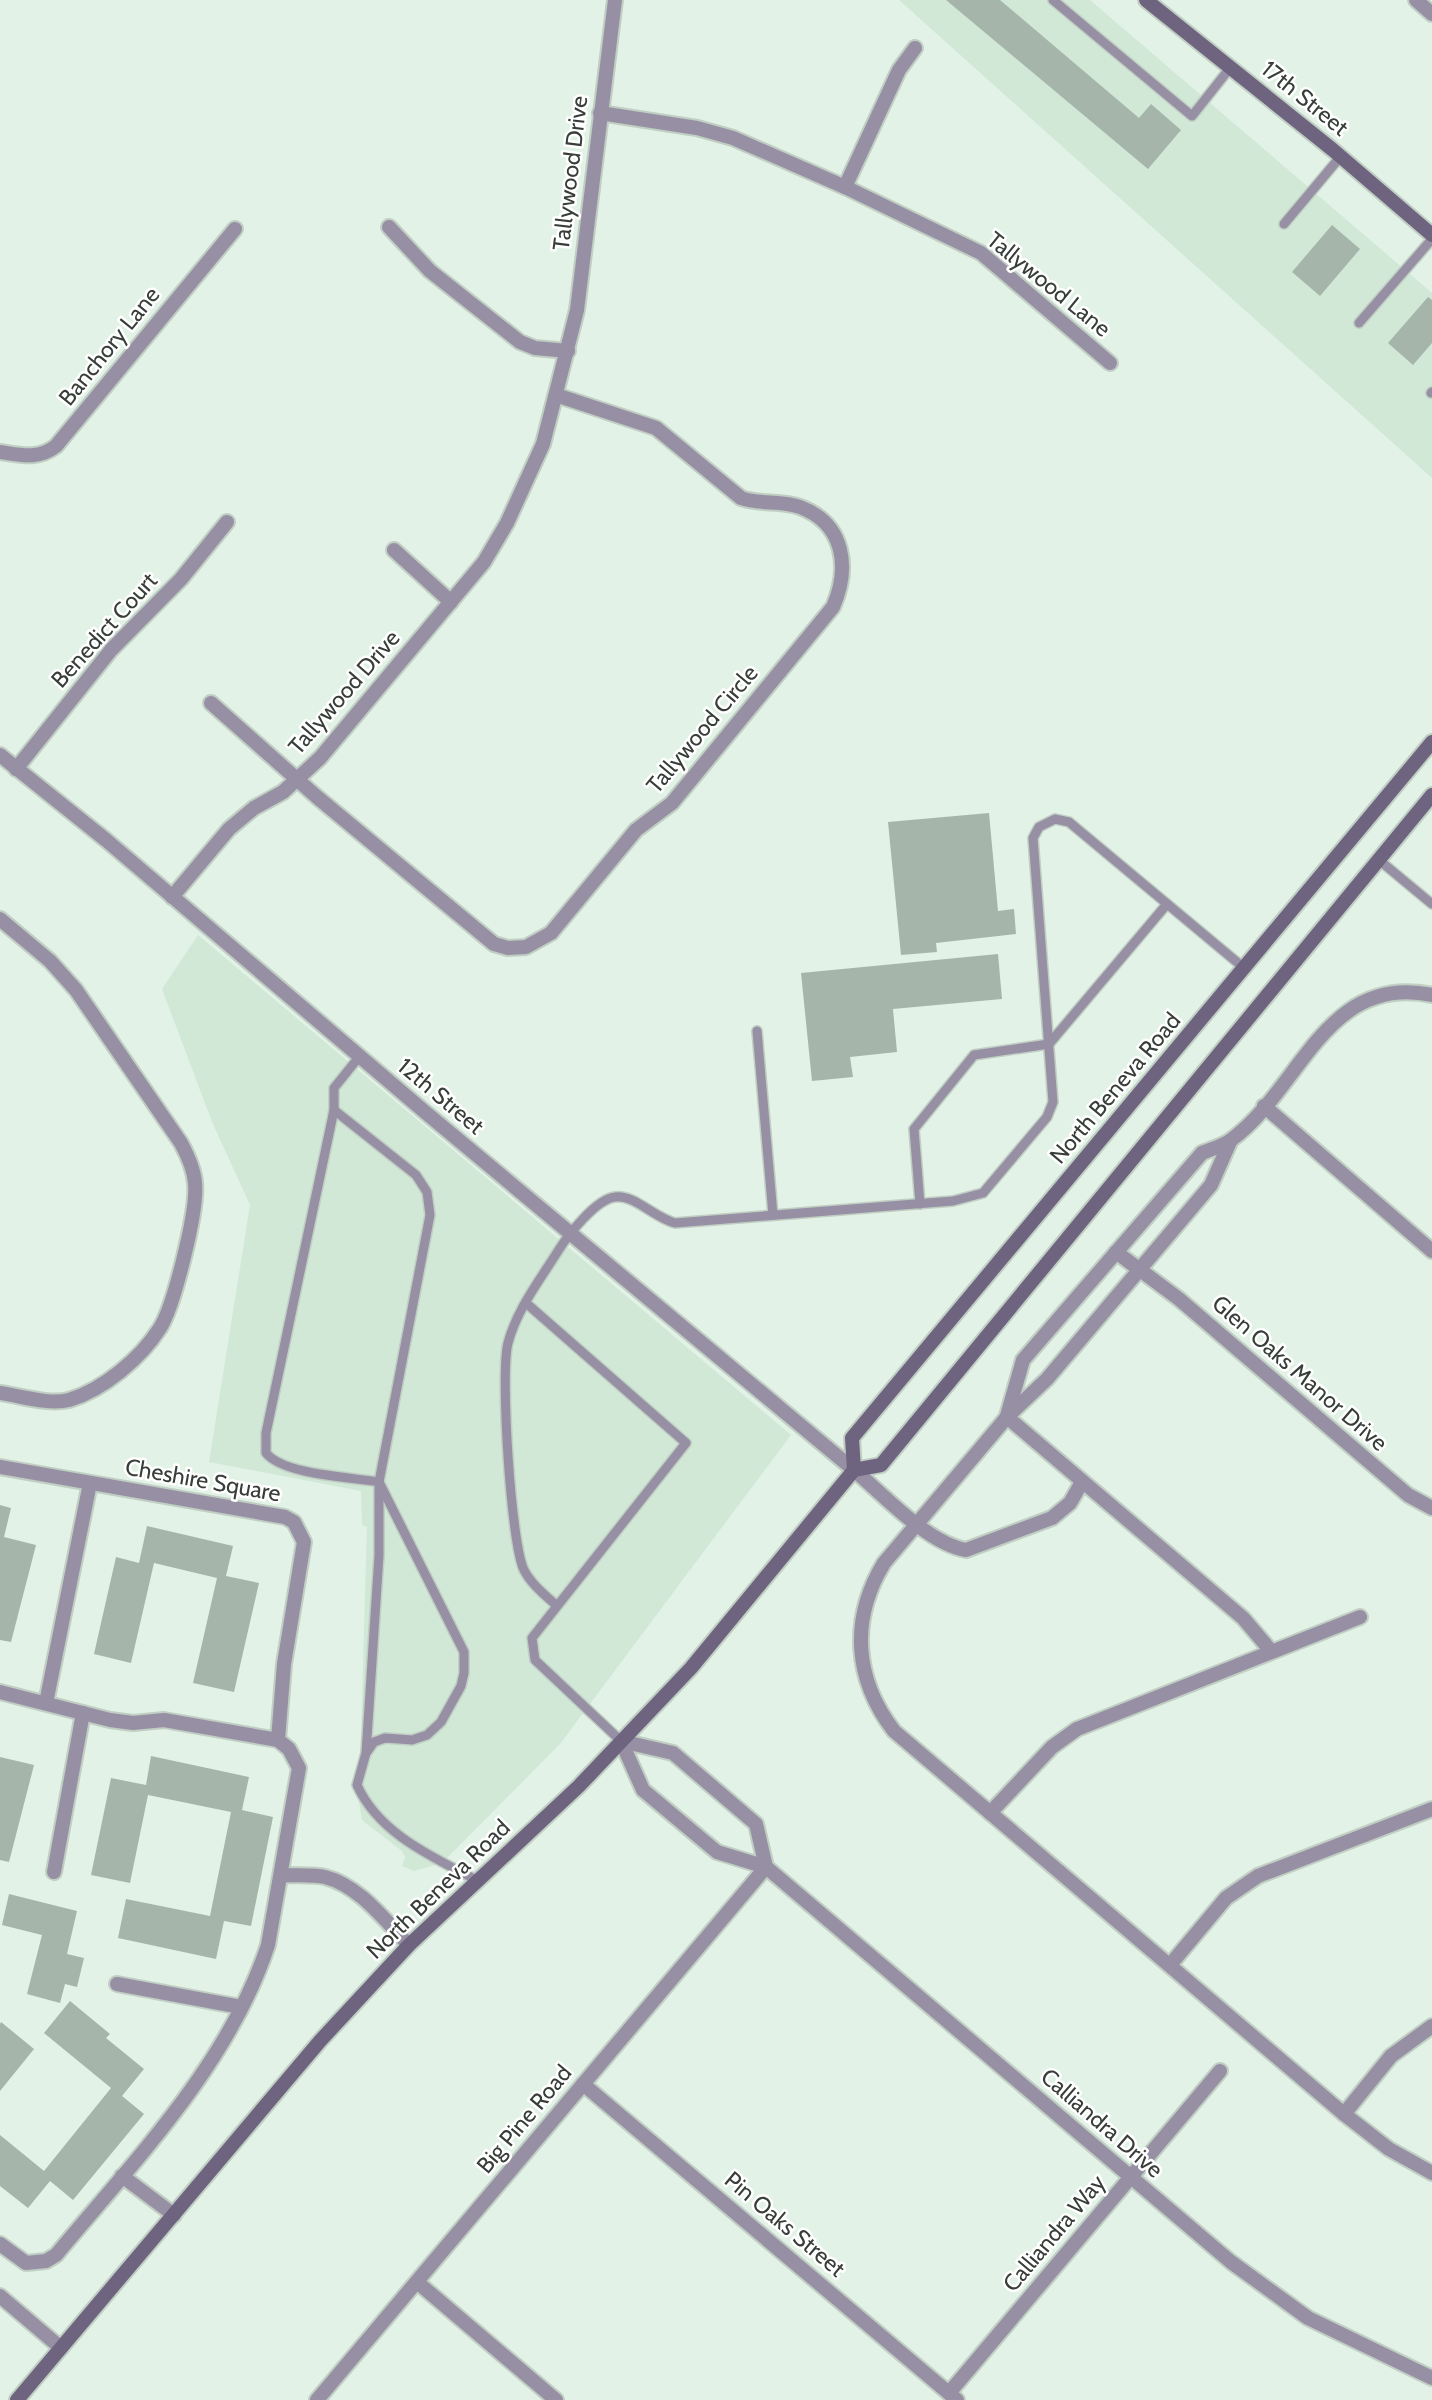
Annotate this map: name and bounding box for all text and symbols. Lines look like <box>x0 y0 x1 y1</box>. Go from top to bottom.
street label: 17th Street <box>1256 55 1354 142</box>
street label: Tallywood Drive <box>547 94 593 252</box>
street label: Tallywood Lane <box>981 226 1117 343</box>
street label: Banchory Lane <box>53 281 165 411</box>
street label: Benedict Court <box>45 567 163 693</box>
street label: Tallywood Drive <box>282 624 406 760</box>
street label: Tallywood Circle <box>640 659 764 799</box>
street label: North Beneva Road <box>1044 1007 1186 1169</box>
street label: 12th Street <box>392 1052 490 1140</box>
street label: Glen Oaks Manor Drive <box>1207 1289 1394 1457</box>
street label: Cheshire Square <box>123 1453 283 1507</box>
street label: North Beneva Road <box>360 1813 516 1965</box>
street label: Big Pine Road <box>471 2059 577 2179</box>
street label: Calliandra Drive <box>1035 2062 1169 2184</box>
street label: Pin Oaks Street <box>719 2166 851 2283</box>
street label: Calliandra Way <box>997 2169 1111 2297</box>

